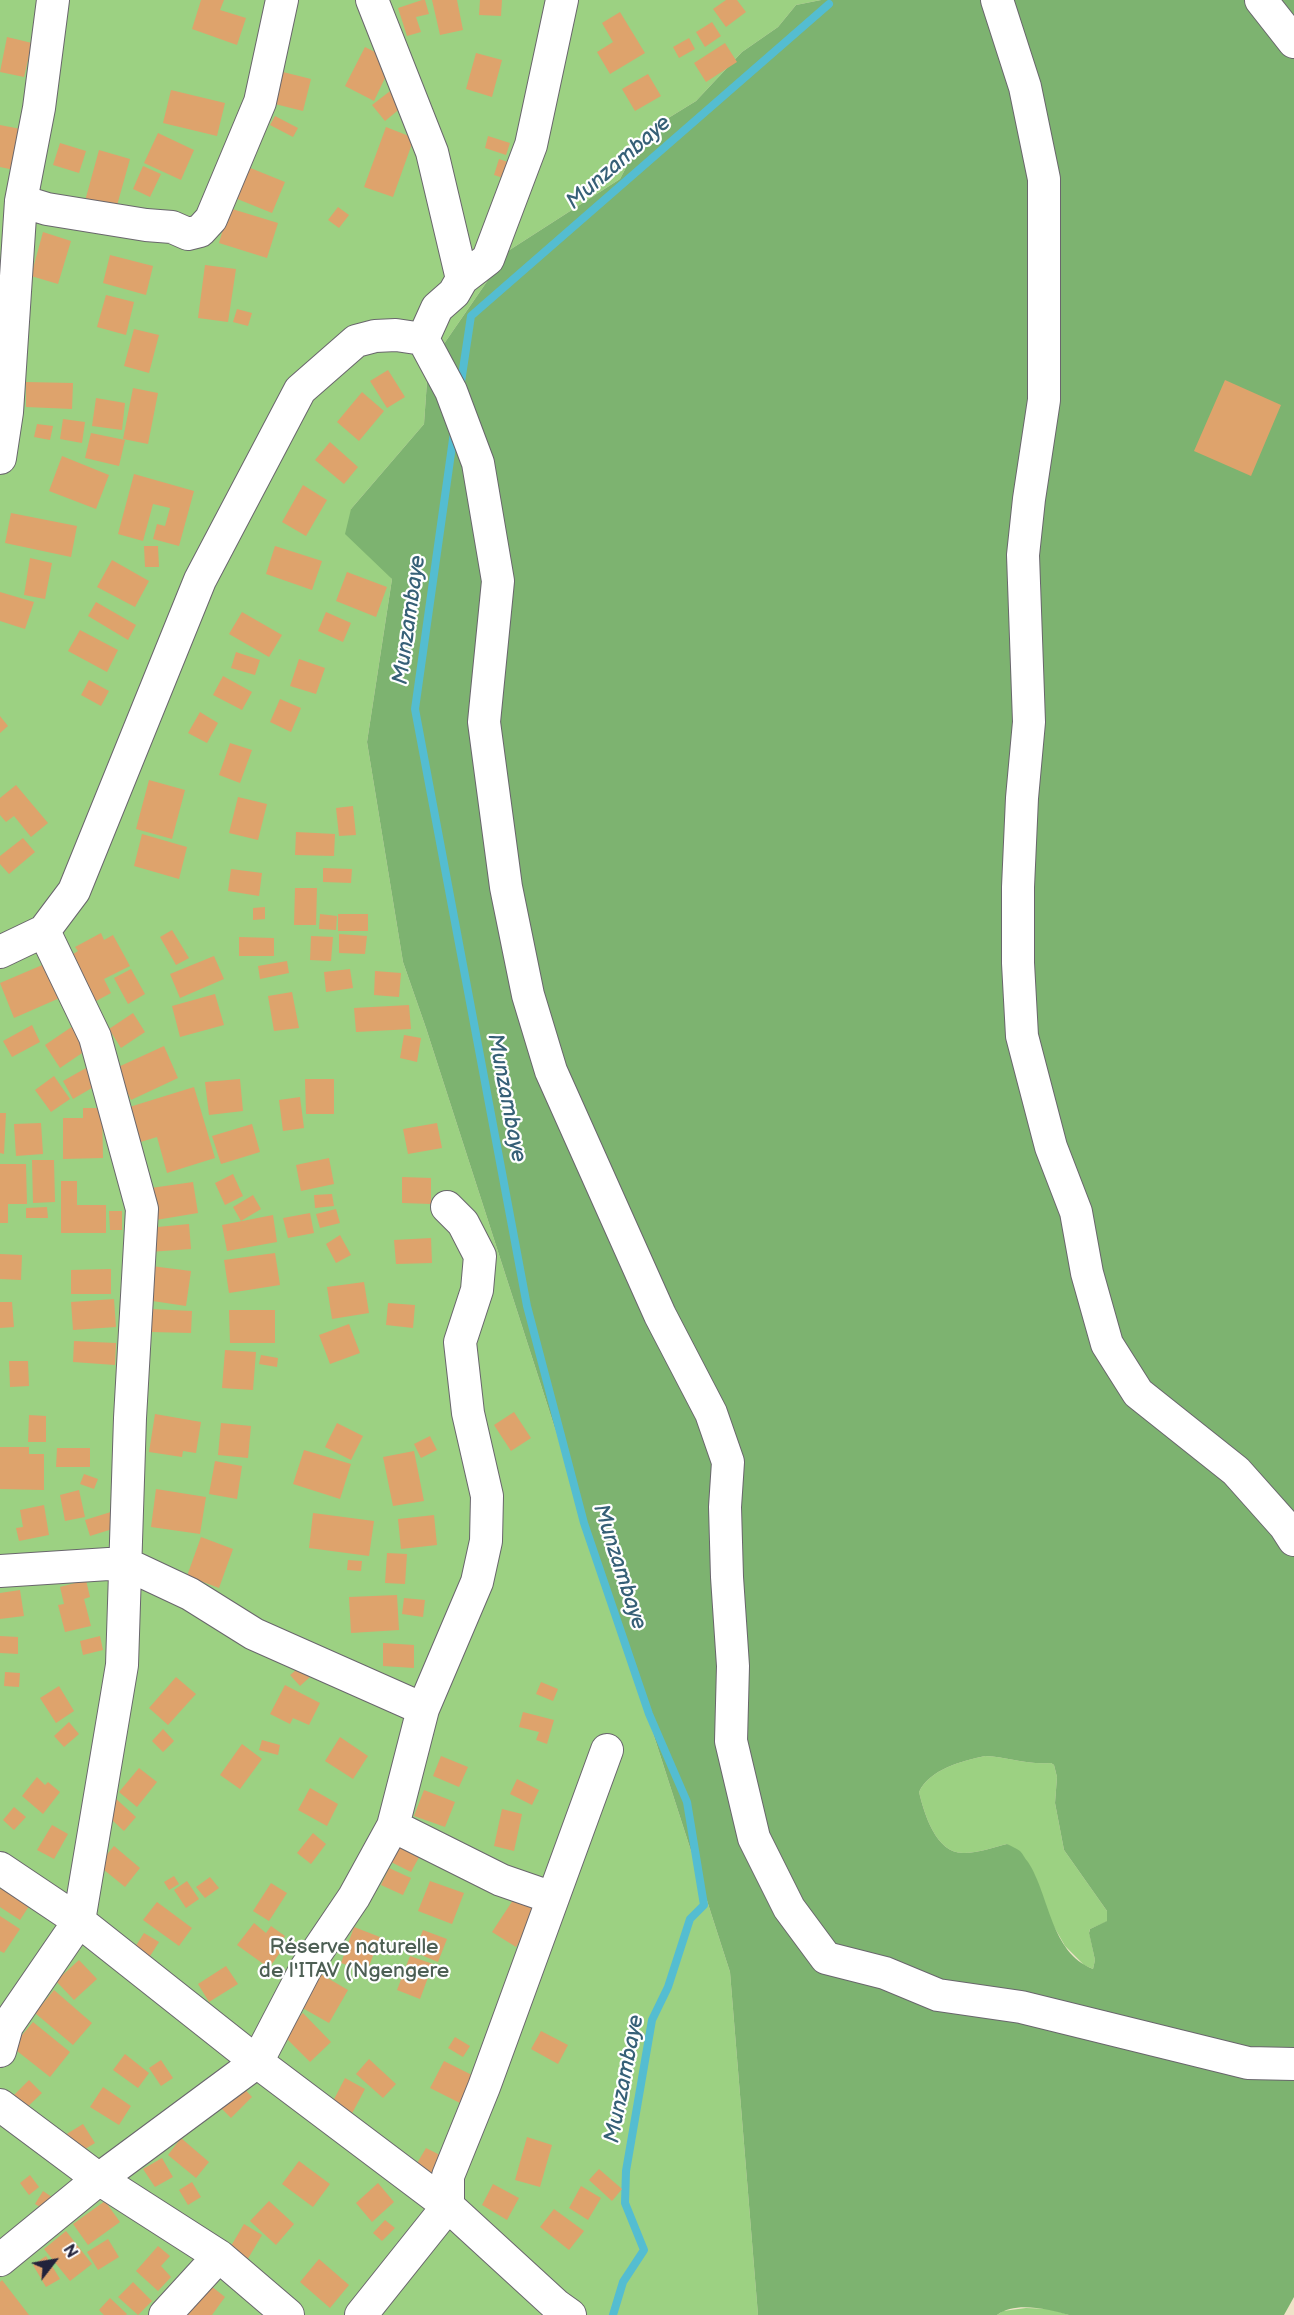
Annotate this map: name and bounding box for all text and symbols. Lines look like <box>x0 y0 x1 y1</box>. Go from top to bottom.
water label: Munzambaye <box>561 110 677 216</box>
water label: Munzambaye <box>388 554 432 686</box>
water label: Munzambaye <box>481 1032 531 1164</box>
water label: Munzambaye <box>586 1501 652 1633</box>
park label: Réserve naturelle de l'ITAV (Ngengere <box>259 1935 449 1985</box>
water label: Munzambaye <box>600 2013 650 2145</box>
north arrow <box>24 2231 84 2291</box>
text: N <box>59 2241 81 2262</box>

